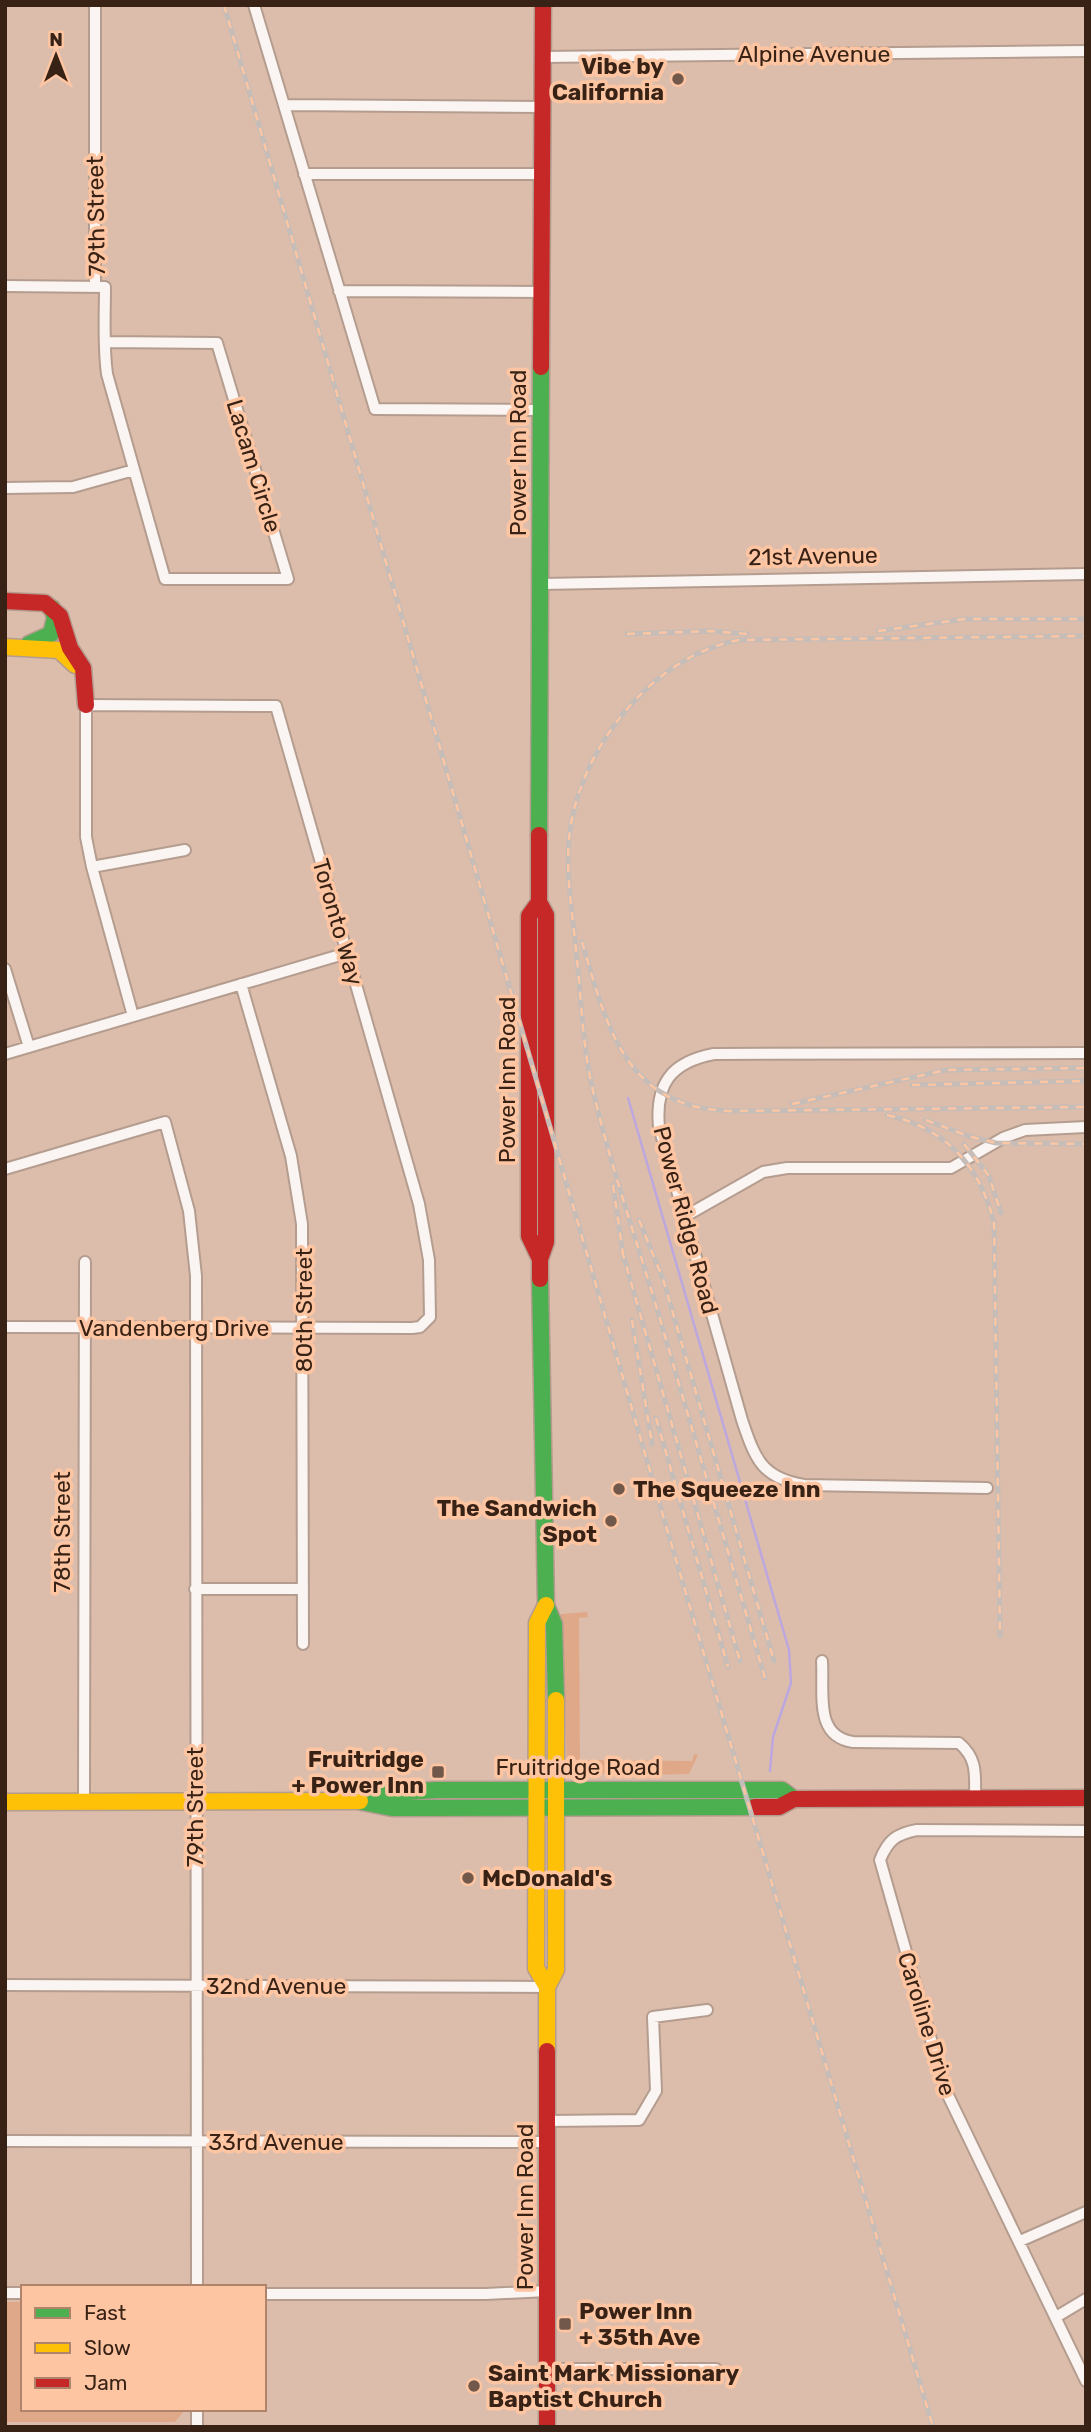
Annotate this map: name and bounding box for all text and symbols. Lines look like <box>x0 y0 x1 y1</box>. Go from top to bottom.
north arrow <box>21 21 91 91</box>
text: N <box>49 28 63 51</box>
street label: Alpine Avenue <box>738 40 890 68</box>
place label: Vibe by California <box>552 52 664 106</box>
marker: Vibe by California <box>670 71 686 87</box>
street label: 79th Street <box>81 155 111 277</box>
street label: Power Inn Road <box>504 370 532 536</box>
street label: Lacam Circle <box>220 396 288 536</box>
street label: 21st Avenue <box>748 541 878 571</box>
street label: Toronto Way <box>307 856 369 989</box>
street label: Power Inn Road <box>493 997 521 1163</box>
street label: Power Ridge Road <box>647 1123 725 1317</box>
street label: 80th Street <box>290 1248 318 1372</box>
street label: Vandenberg Drive <box>79 1314 269 1342</box>
street label: 78th Street <box>48 1471 76 1593</box>
place label: The Squeeze Inn <box>633 1475 821 1503</box>
marker: The Squeeze Inn <box>611 1481 627 1497</box>
place label: The Sandwich Spot <box>437 1494 597 1548</box>
marker: The Sandwich Spot <box>603 1513 619 1529</box>
place label: Fruitridge + Power Inn <box>292 1745 424 1799</box>
street label: 79th Street <box>181 1747 209 1867</box>
street label: Fruitridge Road <box>496 1753 661 1781</box>
marker: Fruitridge + Power Inn <box>430 1764 446 1780</box>
place label: McDonald's <box>482 1864 613 1892</box>
marker: McDonald's <box>460 1870 476 1886</box>
street label: Caroline Drive <box>892 1949 962 2099</box>
street label: 32nd Avenue <box>206 1972 346 2000</box>
street label: Power Inn Road <box>511 2124 539 2290</box>
street label: 33rd Avenue <box>208 2128 344 2156</box>
legend <box>21 2285 266 2411</box>
place label: Power Inn + 35th Ave <box>579 2297 700 2351</box>
text: Fast <box>84 2300 126 2325</box>
marker: Power Inn + 35th Ave <box>557 2316 573 2332</box>
text: Slow <box>84 2335 131 2360</box>
place label: Saint Mark Missionary Baptist Church <box>488 2359 739 2413</box>
text: Jam <box>84 2370 128 2395</box>
marker: Saint Mark Missionary Baptist Church <box>466 2378 482 2394</box>

